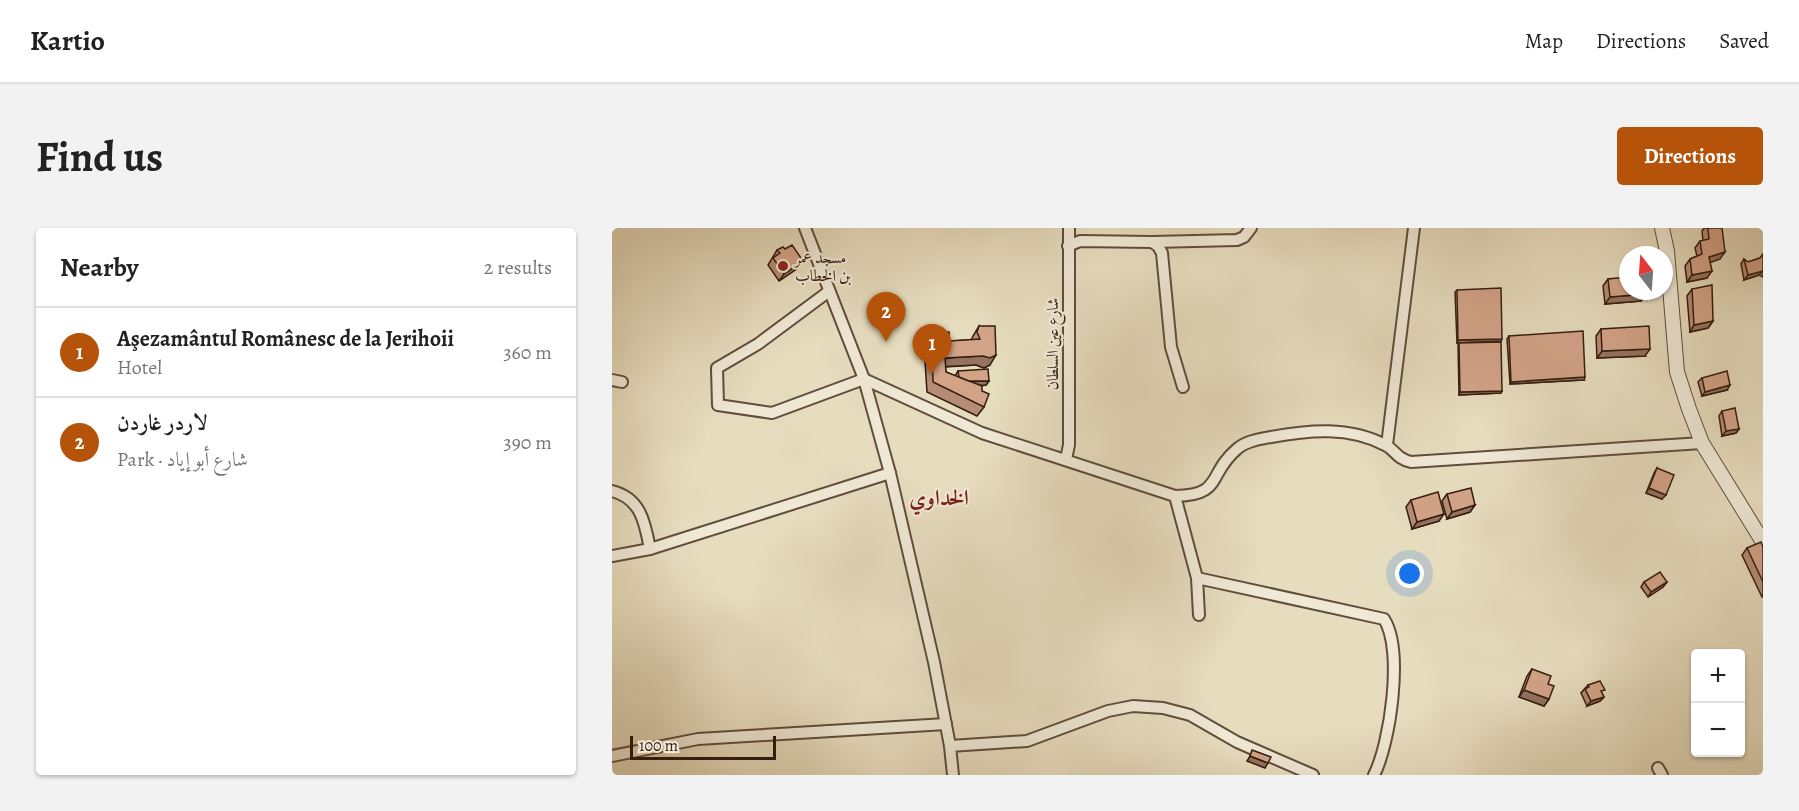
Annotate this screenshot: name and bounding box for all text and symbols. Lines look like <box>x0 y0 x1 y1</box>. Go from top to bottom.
text: Kartio <box>30 22 105 60</box>
text: Map <box>1525 27 1563 55</box>
text: Directions <box>1596 27 1686 55</box>
text: Saved <box>1719 27 1769 55</box>
button: Directions <box>1617 127 1763 185</box>
text: Find us <box>36 128 163 185</box>
north arrow <box>1619 246 1673 300</box>
place label: مسجد عمر بن الخطاب <box>793 247 851 287</box>
text: Nearby <box>60 250 139 285</box>
text: 2 results <box>484 254 552 281</box>
marker: مسجد عمر بن الخطاب <box>776 259 790 273</box>
pin: 2 <box>866 292 906 342</box>
street label: شارع عين السلطان <box>1042 298 1066 390</box>
text: Aşezamântul Românesc de la Jerihoii <box>117 324 454 354</box>
pin: 1 <box>912 324 952 374</box>
text: 1 <box>76 339 83 366</box>
text: 360 m <box>503 339 552 366</box>
text: Hotel <box>117 354 162 381</box>
text: لاردر غاردن <box>117 408 207 438</box>
text: 2 <box>75 429 84 456</box>
text: 390 m <box>503 429 552 456</box>
text: Park · شارع أبو إياد <box>117 446 248 473</box>
district label: الخداوي <box>909 483 969 516</box>
your location <box>1395 559 1424 588</box>
map controls <box>1691 649 1745 757</box>
button: + <box>1691 649 1745 703</box>
button: − <box>1691 703 1745 757</box>
scale bar <box>630 733 776 760</box>
text: 100 m <box>639 735 678 757</box>

